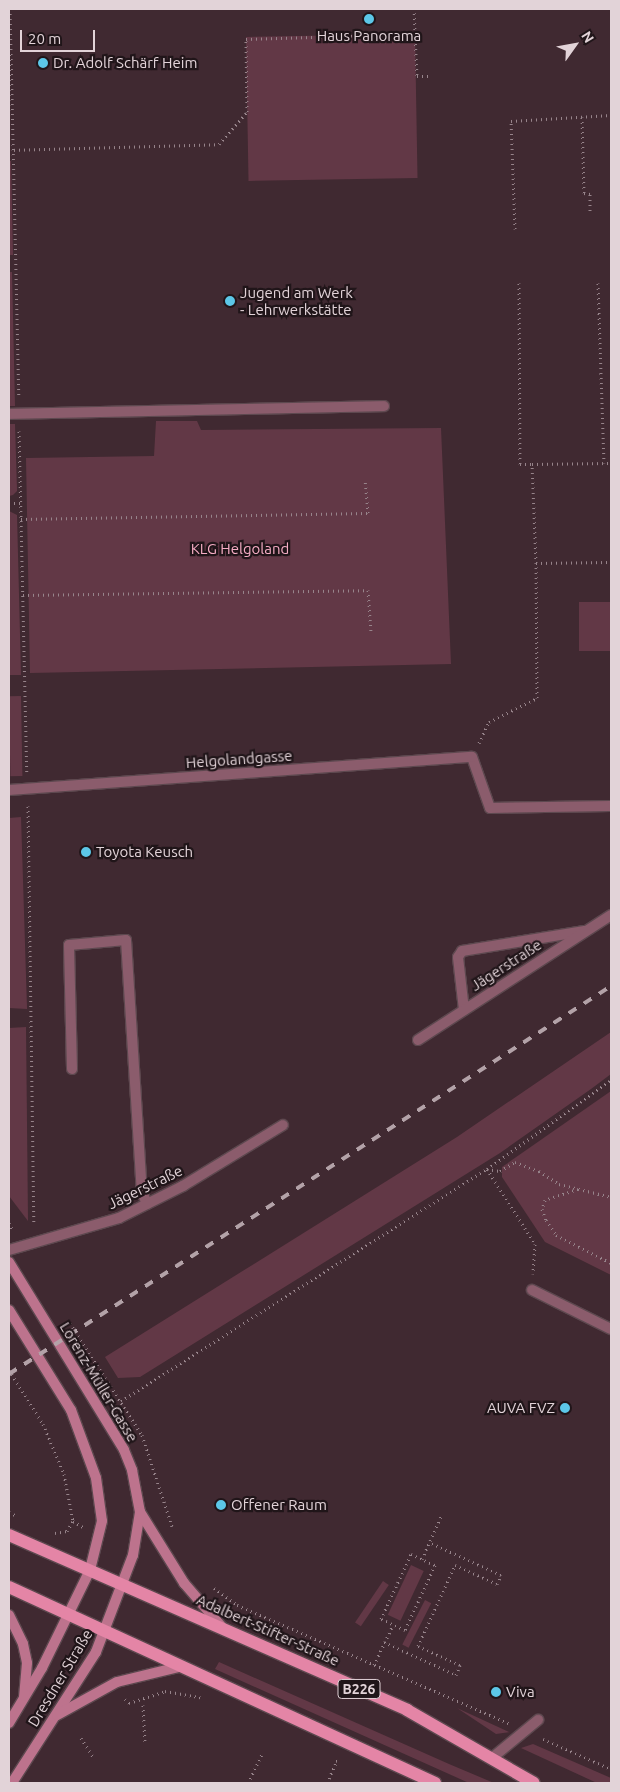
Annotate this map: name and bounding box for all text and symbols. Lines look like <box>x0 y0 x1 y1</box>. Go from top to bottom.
marker: Haus Panorama <box>363 13 375 25</box>
scale bar <box>22 20 98 52</box>
north arrow <box>550 20 600 70</box>
place label: Haus Panorama <box>317 27 421 45</box>
text: N <box>578 28 597 46</box>
text: 20 m <box>28 30 61 47</box>
place label: Dr. Adolf Schärf Heim <box>53 54 197 72</box>
marker: Dr. Adolf Schärf Heim <box>37 57 49 69</box>
place label: Jugend am Werk - Lehrwerkstätte <box>240 283 353 318</box>
marker: Jugend am Werk - Lehrwerkstätte <box>224 295 236 307</box>
park label: KLG Helgoland <box>191 540 289 558</box>
street label: Helgolandgasse <box>185 746 293 772</box>
place label: Toyota Keusch <box>96 843 193 861</box>
marker: Toyota Keusch <box>80 846 92 858</box>
street label: Jägerstraße <box>467 935 545 995</box>
street label: Jägerstraße <box>105 1161 185 1213</box>
street label: Lorenz-Müller-Gasse <box>56 1319 142 1445</box>
place label: AUVA FVZ <box>487 1399 555 1417</box>
marker: AUVA FVZ <box>559 1402 571 1414</box>
place label: Offener Raum <box>231 1496 327 1514</box>
marker: Offener Raum <box>215 1499 227 1511</box>
street label: Adalbert-Stifter-Straße <box>194 1590 342 1670</box>
street label: Dresdner Straße <box>24 1626 96 1730</box>
road number: B226 <box>336 1678 382 1700</box>
place label: Viva <box>506 1683 535 1701</box>
marker: Viva <box>490 1686 502 1698</box>

